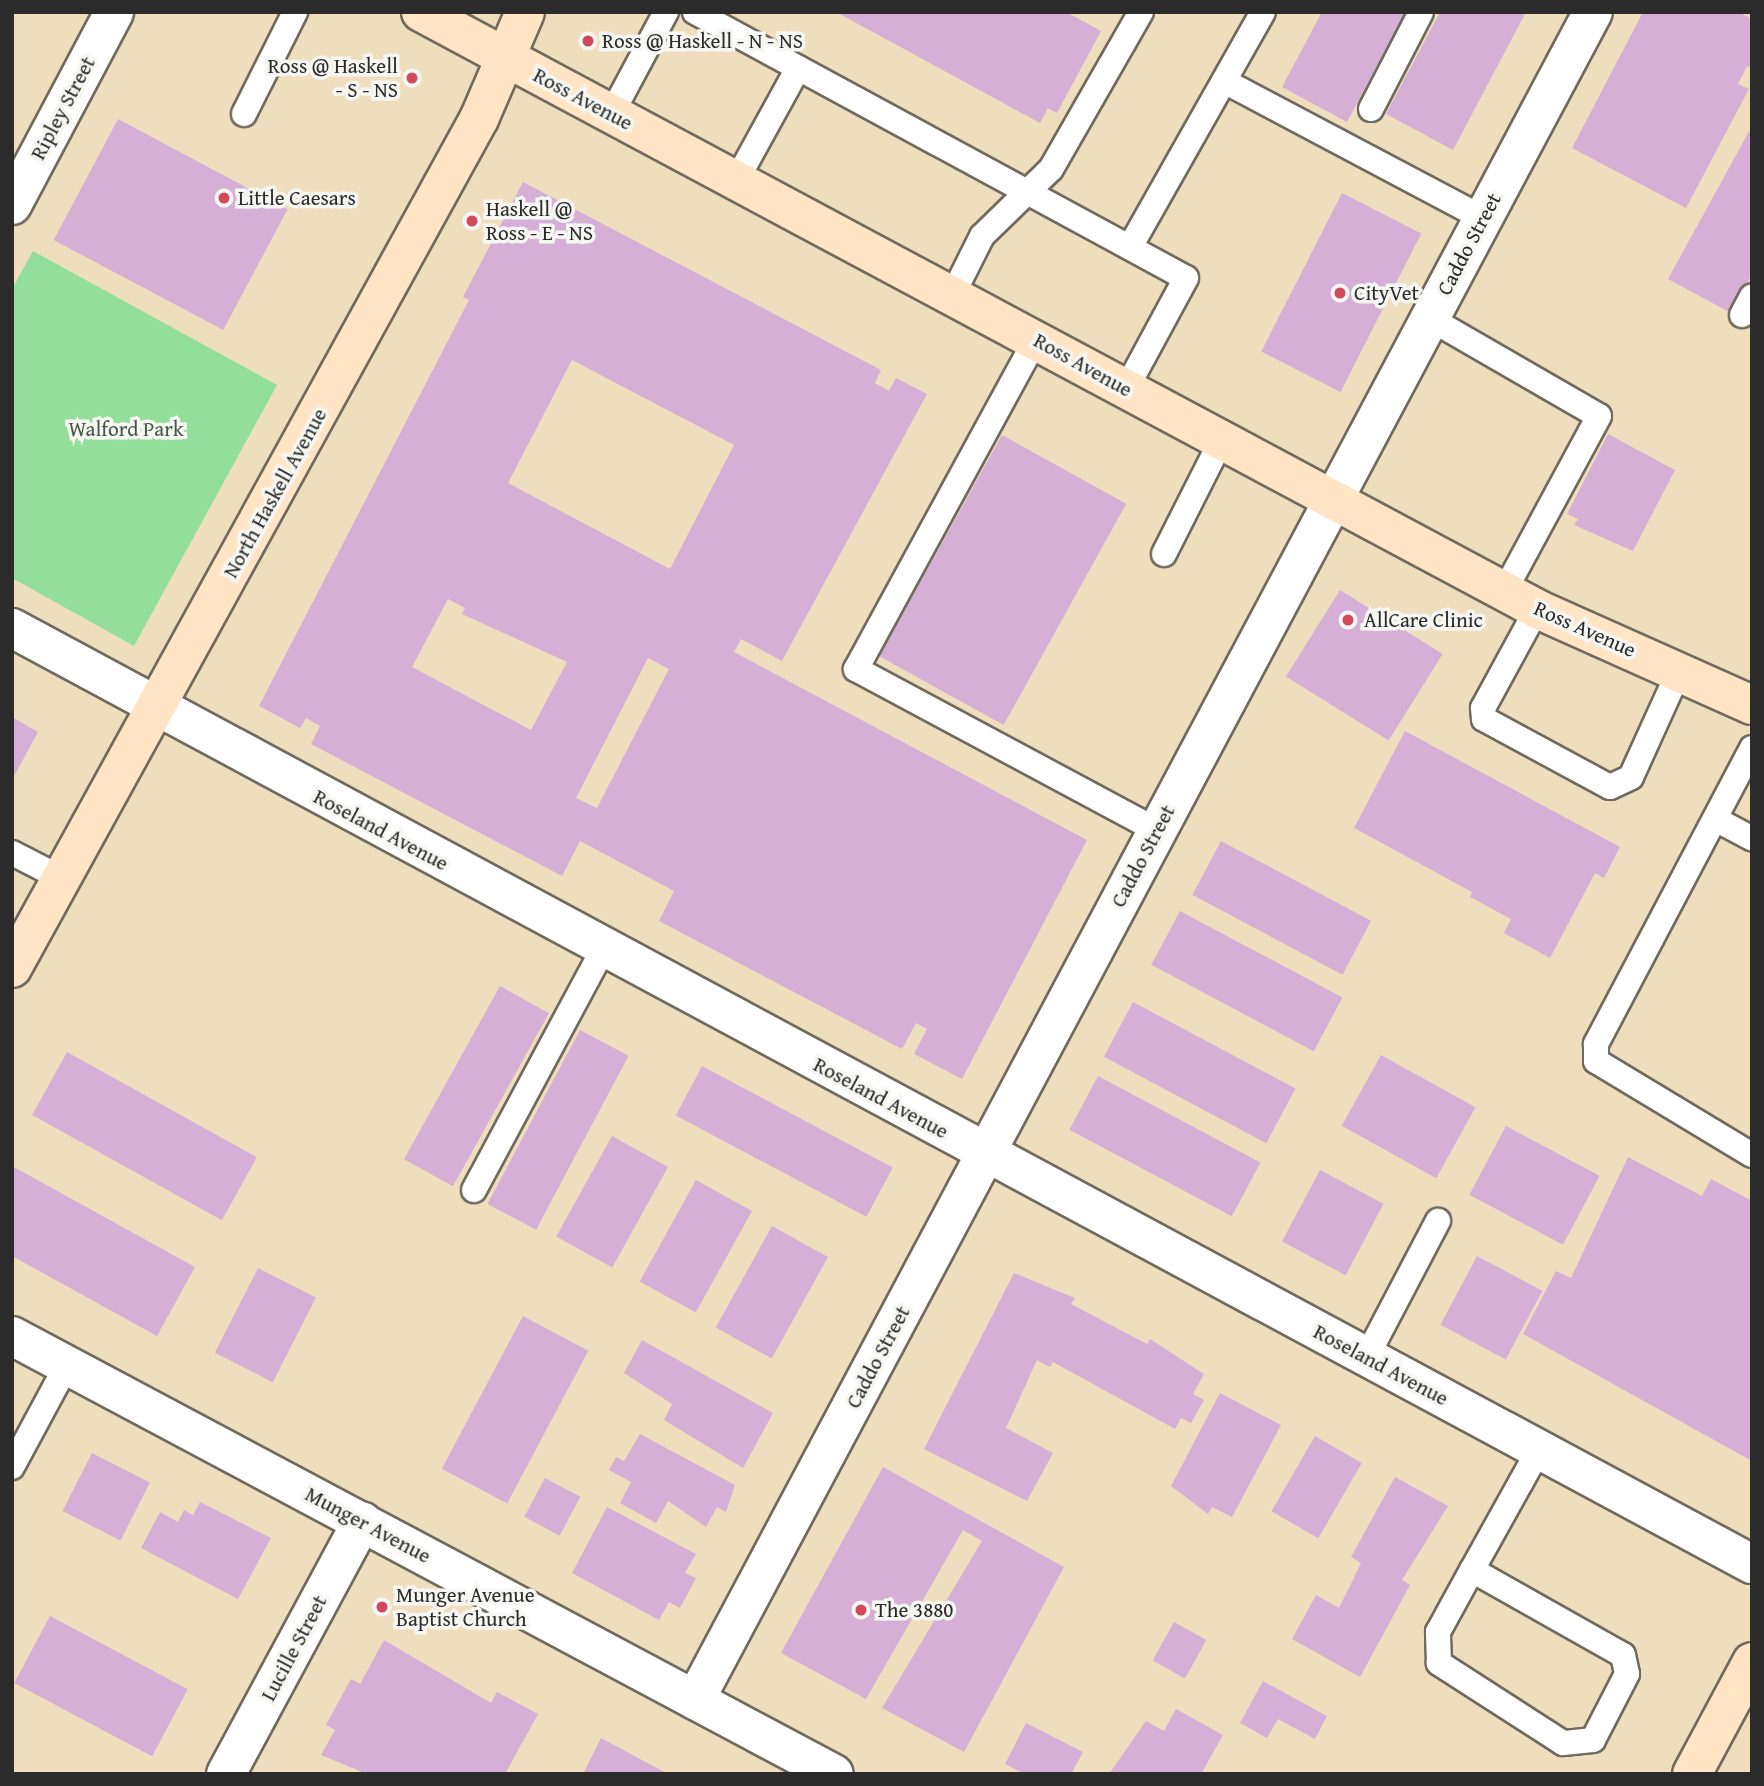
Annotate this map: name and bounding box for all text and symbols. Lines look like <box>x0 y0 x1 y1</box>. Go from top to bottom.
place label: Ross @ Haskell - N - NS <box>602 28 803 54</box>
marker: Ross @ Haskell - N - NS <box>580 33 596 49</box>
street label: Ripley Street <box>25 52 101 164</box>
place label: Ross @ Haskell - S - NS <box>268 53 398 103</box>
street label: Ross Avenue <box>529 62 637 136</box>
marker: Ross @ Haskell - S - NS <box>404 70 420 86</box>
place label: Little Caesars <box>238 185 356 211</box>
street label: Caddo Street <box>1432 189 1506 299</box>
marker: Little Caesars <box>216 190 232 206</box>
place label: Haskell @ Ross - E - NS <box>486 196 593 246</box>
marker: Haskell @ Ross - E - NS <box>464 213 480 229</box>
place label: CityVet <box>1354 280 1419 306</box>
marker: CityVet <box>1332 285 1348 301</box>
street label: Ross Avenue <box>1029 328 1137 402</box>
street label: North Haskell Avenue <box>218 404 332 582</box>
park label: Walford Park <box>68 416 184 442</box>
street label: Ross Avenue <box>1530 595 1640 663</box>
place label: AllCare Clinic <box>1364 607 1483 633</box>
marker: AllCare Clinic <box>1338 610 1358 630</box>
street label: Roseland Avenue <box>309 784 453 876</box>
street label: Caddo Street <box>1106 801 1180 911</box>
street label: Roseland Avenue <box>809 1052 953 1144</box>
street label: Caddo Street <box>841 1302 915 1412</box>
street label: Roseland Avenue <box>1309 1319 1453 1411</box>
street label: Munger Avenue <box>301 1481 435 1569</box>
place label: Munger Avenue Baptist Church <box>396 1582 534 1632</box>
street label: Lucille Street <box>256 1591 332 1705</box>
place label: The 3880 <box>875 1597 953 1623</box>
marker: Munger Avenue Baptist Church <box>374 1599 390 1615</box>
marker: The 3880 <box>853 1602 869 1618</box>

